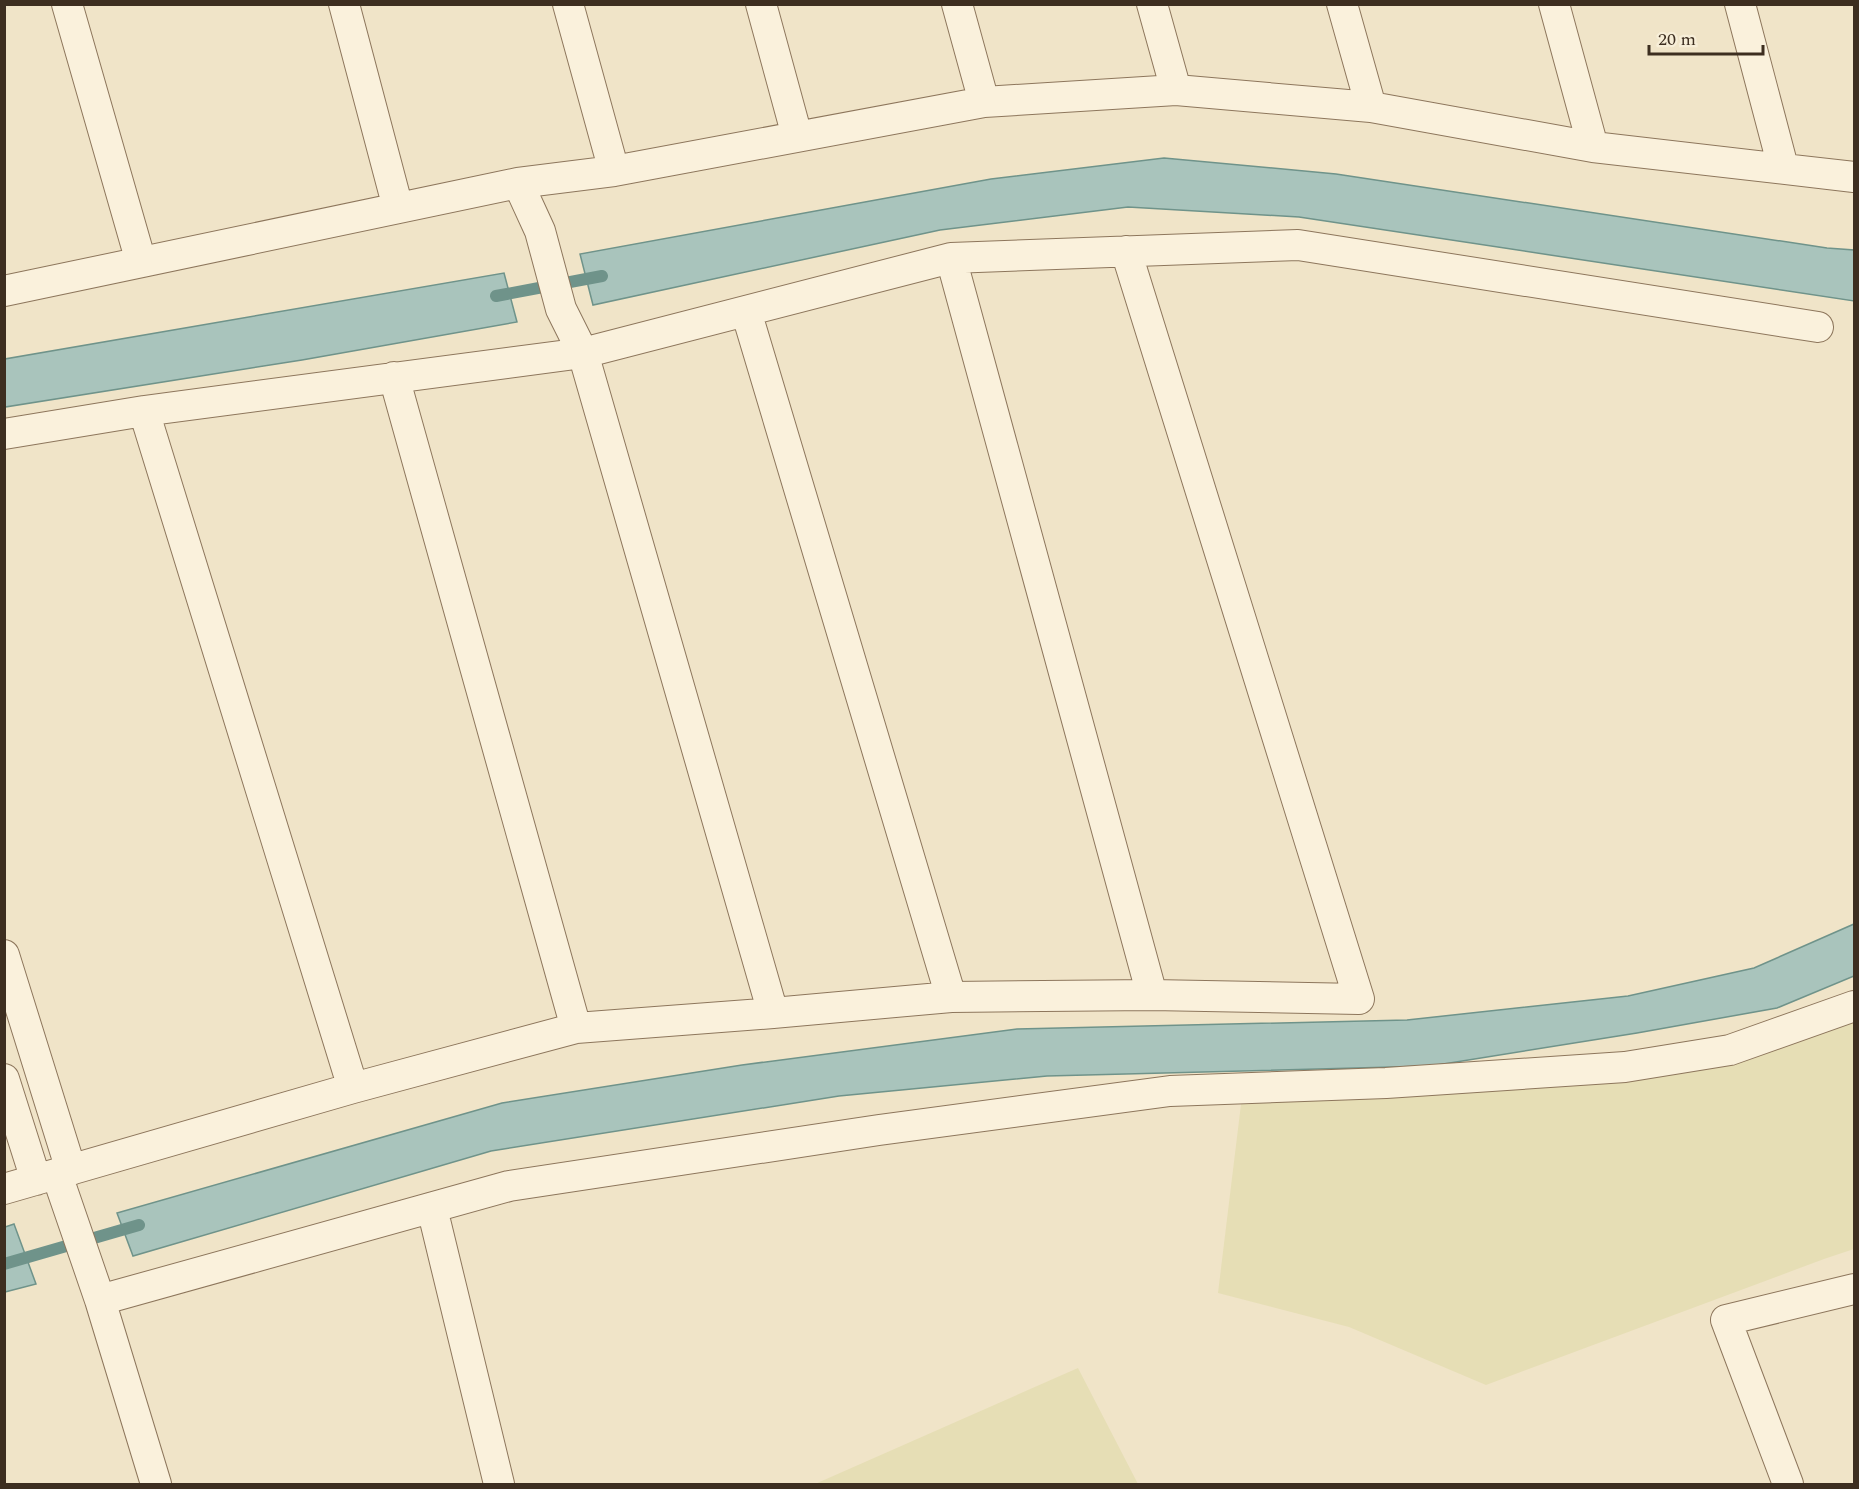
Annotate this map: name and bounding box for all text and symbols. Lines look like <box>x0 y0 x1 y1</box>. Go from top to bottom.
scale bar <box>1649 18 1763 56</box>
text: 20 m <box>1658 26 1696 53</box>

